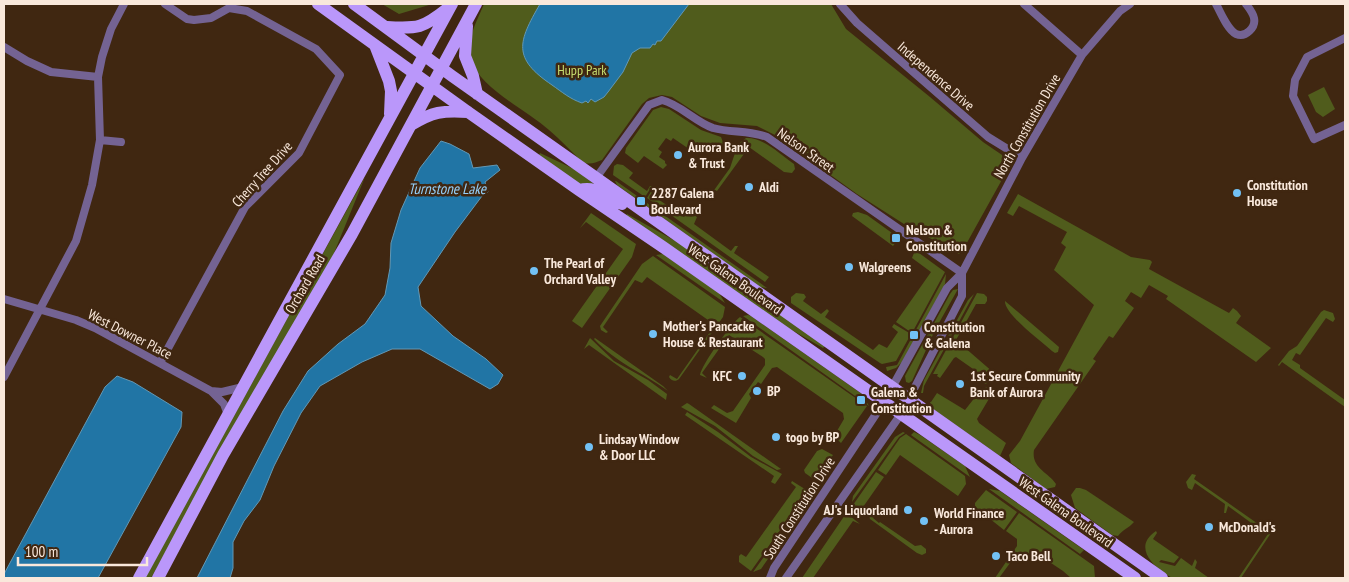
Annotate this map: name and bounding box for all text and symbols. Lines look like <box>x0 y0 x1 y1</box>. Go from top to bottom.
street label: Independence Drive <box>894 38 978 114</box>
park label: Hupp Park <box>557 61 607 79</box>
street label: North Constitution Drive <box>990 70 1064 182</box>
street label: Nelson Street <box>774 124 838 176</box>
street label: Cherry Tree Drive <box>228 137 296 211</box>
place label: Aurora Bank & Trust <box>687 138 749 172</box>
marker: Aurora Bank & Trust <box>672 149 684 161</box>
place label: Constitution House <box>1247 176 1308 210</box>
place label: Aldi <box>758 178 779 196</box>
water label: Turnstone Lake <box>408 179 487 198</box>
marker: Aldi <box>743 181 755 193</box>
place label: 2287 Galena Boulevard <box>651 184 714 218</box>
marker: Constitution House <box>1231 187 1243 199</box>
marker: 2287 Galena Boulevard <box>635 195 647 207</box>
place label: Nelson & Constitution <box>906 221 967 255</box>
marker: Nelson & Constitution <box>890 232 902 244</box>
street label: West Galena Boulevard <box>684 240 786 318</box>
street label: Orchard Road <box>281 251 329 317</box>
place label: The Pearl of Orchard Valley <box>544 254 616 288</box>
place label: Walgreens <box>858 258 911 276</box>
marker: Walgreens <box>843 261 855 273</box>
marker: The Pearl of Orchard Valley <box>528 265 540 277</box>
street label: West Downer Place <box>85 305 175 363</box>
place label: Mother's Pancacke House & Restaurant <box>663 317 763 351</box>
place label: Constitution & Galena <box>924 318 985 352</box>
marker: Mother's Pancacke House & Restaurant <box>647 328 659 340</box>
marker: Constitution & Galena <box>908 329 920 341</box>
place label: KFC <box>712 367 733 385</box>
place label: 1st Secure Community Bank of Aurora <box>970 367 1081 401</box>
marker: KFC <box>736 370 748 382</box>
marker: 1st Secure Community Bank of Aurora <box>954 378 966 390</box>
place label: BP <box>767 382 781 400</box>
place label: Galena & Constitution <box>871 383 932 417</box>
marker: BP <box>751 385 763 397</box>
marker: Galena & Constitution <box>855 394 867 406</box>
place label: togo by BP <box>786 428 840 446</box>
place label: Lindsay Window & Door LLC <box>599 430 680 464</box>
marker: togo by BP <box>770 431 782 443</box>
marker: Lindsay Window & Door LLC <box>583 441 595 453</box>
street label: South Constitution Drive <box>759 453 839 563</box>
street label: West Galena Boulevard <box>1015 473 1117 551</box>
place label: AJ's Liquorland <box>822 501 898 519</box>
marker: AJ's Liquorland <box>902 504 914 516</box>
place label: World Finance - Aurora <box>933 504 1004 538</box>
marker: World Finance - Aurora <box>918 515 930 527</box>
place label: McDonald's <box>1219 518 1276 536</box>
marker: McDonald's <box>1203 521 1215 533</box>
scale bar <box>18 534 146 566</box>
text: 100 m <box>25 542 58 561</box>
place label: Taco Bell <box>1006 547 1051 565</box>
marker: Taco Bell <box>990 550 1002 562</box>

